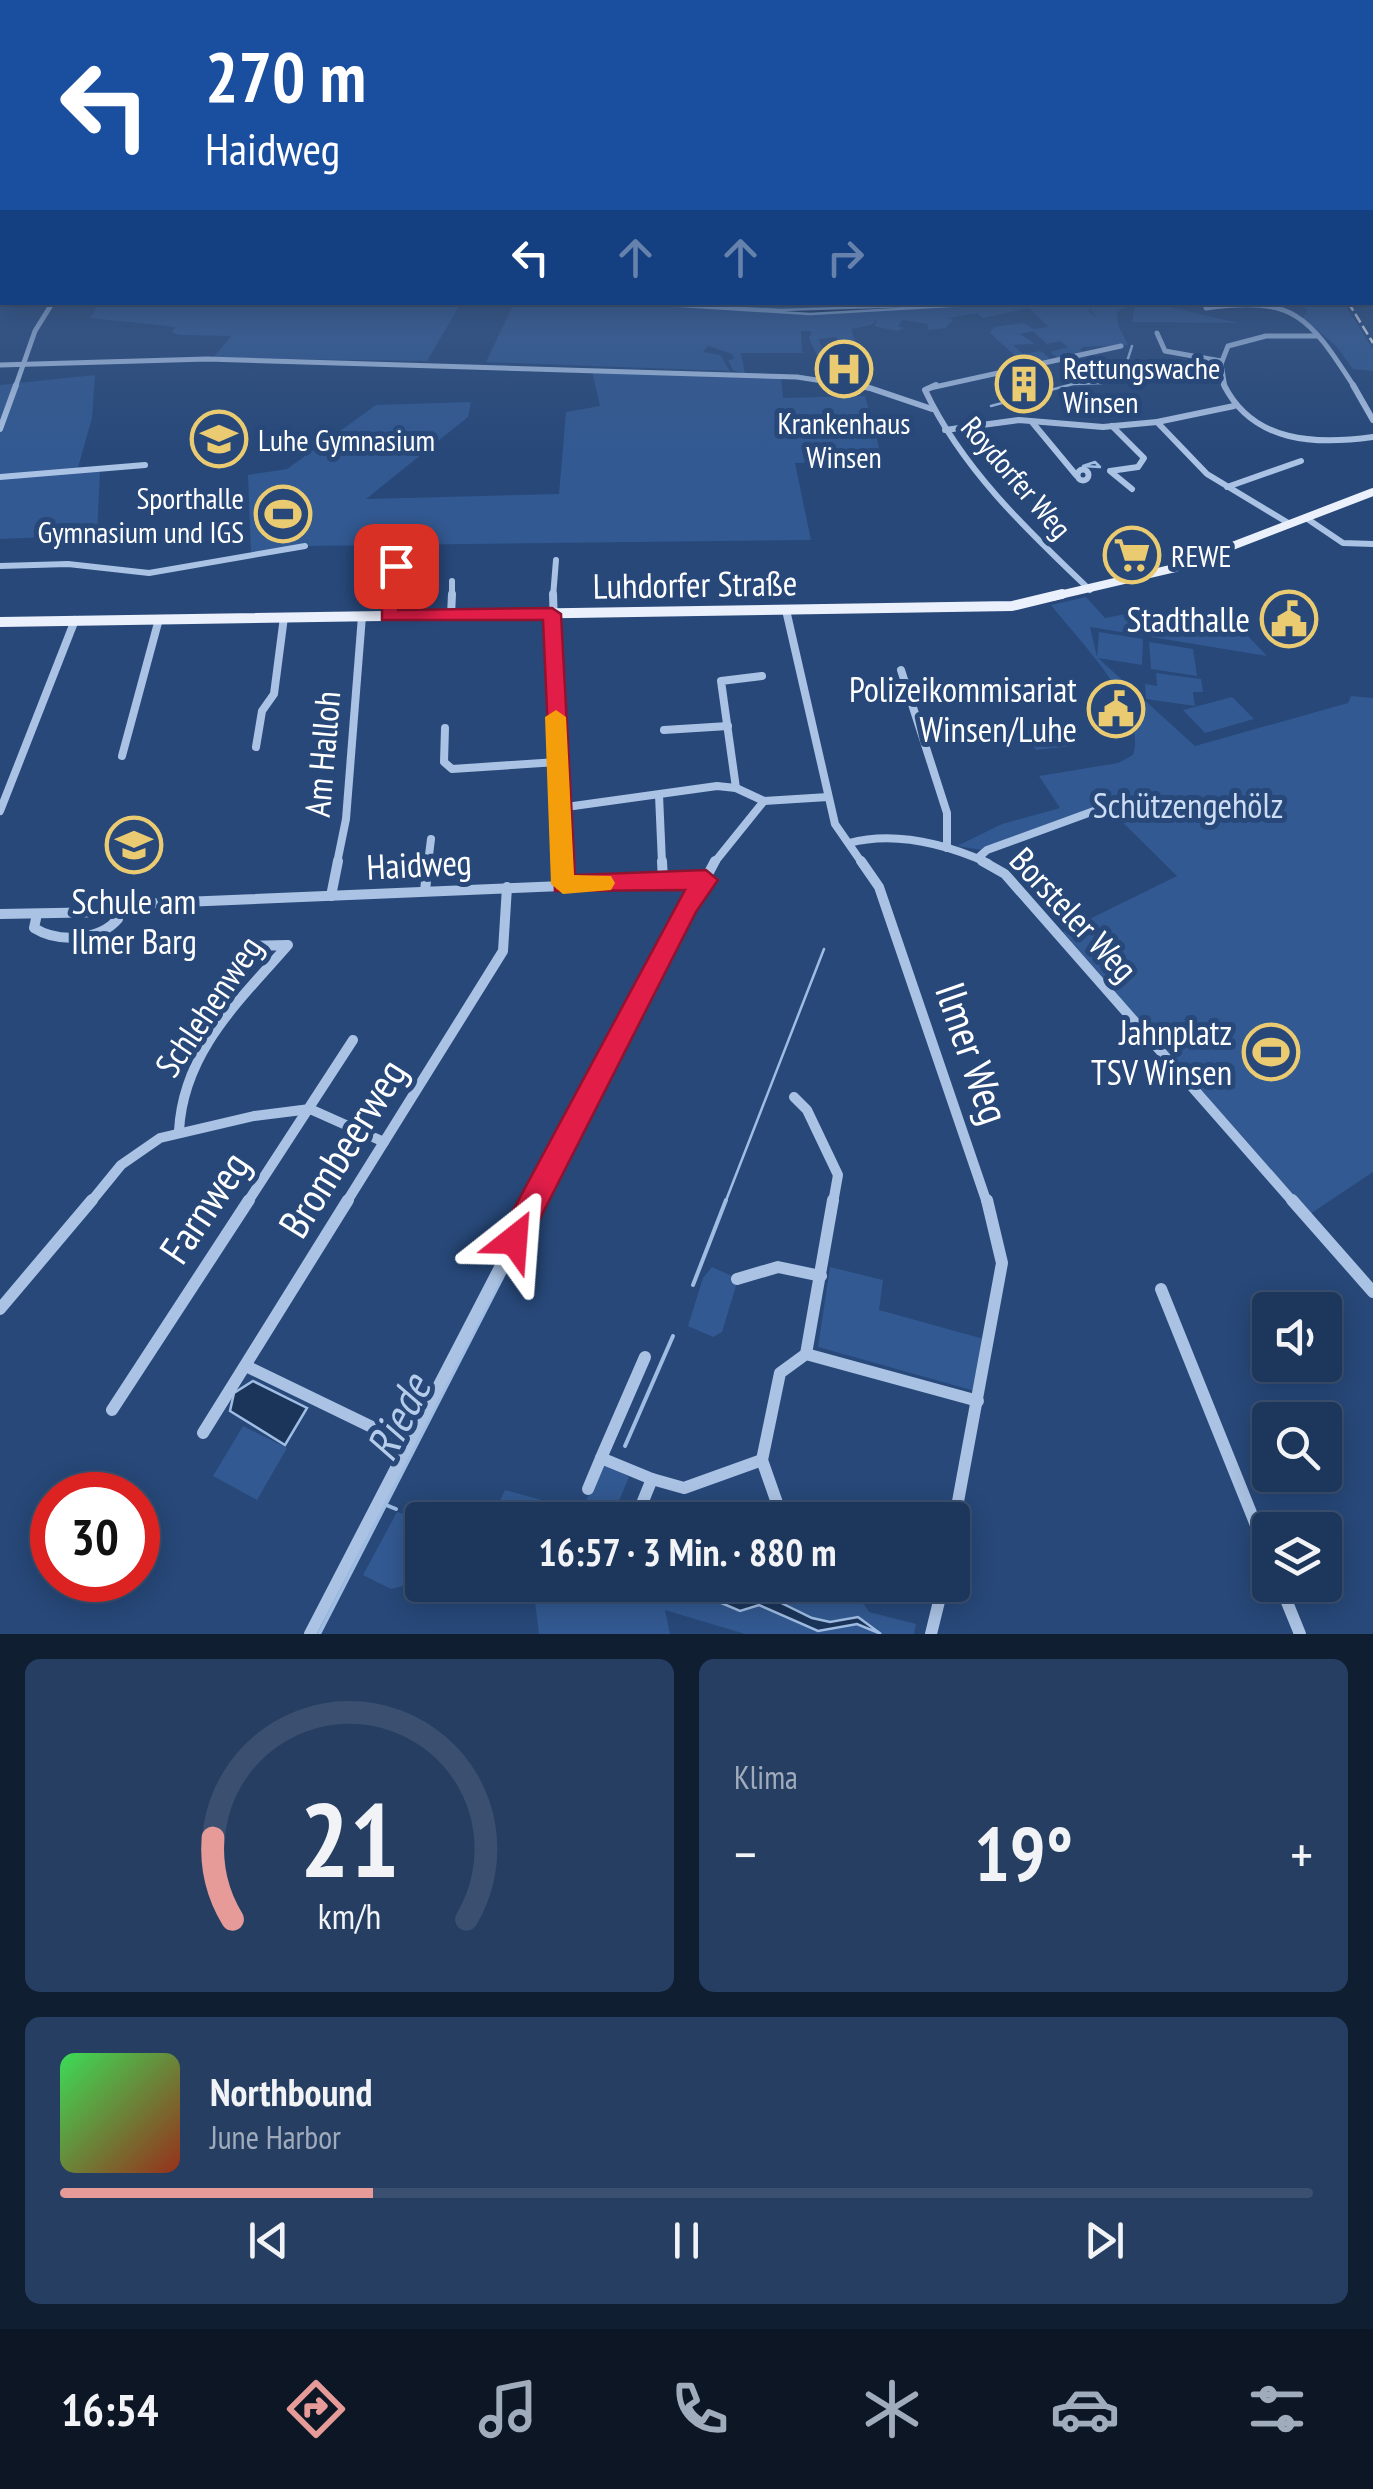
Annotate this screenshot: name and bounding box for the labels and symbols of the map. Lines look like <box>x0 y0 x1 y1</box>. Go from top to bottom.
hospital icon: Krankenhaus Winsen <box>814 339 874 399</box>
place label: Rettungswache Winsen <box>1063 348 1220 421</box>
building icon: Rettungswache Winsen <box>994 354 1054 414</box>
place label: Krankenhaus Winsen <box>778 403 910 476</box>
street label: Roydorfer Weg <box>953 408 1081 546</box>
school or university icon: Luhe Gymnasium <box>189 409 249 469</box>
place label: Luhe Gymnasium <box>258 420 435 459</box>
place label: Sporthalle Gymnasium und IGS <box>38 478 244 551</box>
sports icon: Sporthalle Gymnasium und IGS <box>253 484 313 544</box>
pin <box>354 524 439 609</box>
supermarket icon: REWE <box>1102 525 1162 585</box>
place label: REWE <box>1171 536 1231 575</box>
street label: Luhdorfer Straße <box>592 559 798 609</box>
public building icon: Stadthalle <box>1259 589 1319 649</box>
place label: Stadthalle <box>1126 596 1250 642</box>
place label: Polizeikommisariat Winsen/Luhe <box>849 666 1077 752</box>
public building icon: Polizeikommisariat Winsen/Luhe <box>1086 679 1146 739</box>
street label: Am Halloh <box>294 689 350 819</box>
park label: Schützengehölz <box>1093 782 1283 828</box>
school or university icon: Schule am Ilmer Barg <box>104 815 164 875</box>
street label: Borsteler Weg <box>1000 837 1148 991</box>
street label: Haidweg <box>365 838 473 890</box>
place label: Schule am Ilmer Barg <box>71 878 197 964</box>
street label: Schlehenweg <box>144 927 272 1085</box>
street label: Ilmer Weg <box>923 975 1023 1131</box>
place label: Jahnplatz TSV Winsen <box>1091 1009 1232 1095</box>
sports icon: Jahnplatz TSV Winsen <box>1241 1022 1301 1082</box>
street label: Brombeerweg <box>266 1048 418 1248</box>
street label: Farnweg <box>147 1140 261 1274</box>
position arrow <box>462 1188 566 1292</box>
water label: Riede <box>351 1362 444 1469</box>
speed limit sign: 30 <box>30 1472 160 1602</box>

